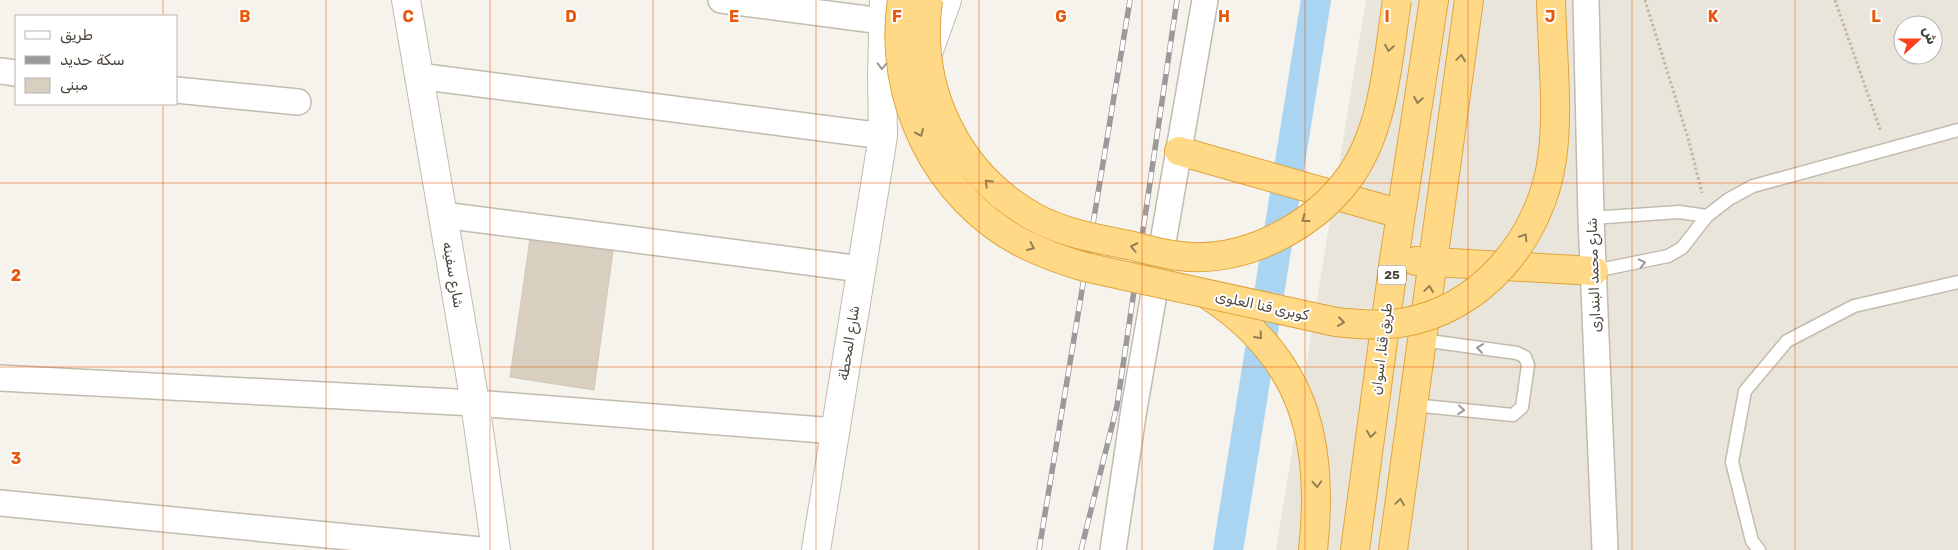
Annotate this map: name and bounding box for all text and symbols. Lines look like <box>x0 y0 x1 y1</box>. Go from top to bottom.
text: B <box>239 7 251 26</box>
text: C <box>402 7 414 26</box>
text: D <box>565 7 577 26</box>
text: E <box>729 7 739 26</box>
text: F <box>892 7 902 26</box>
text: G <box>1055 7 1067 26</box>
text: H <box>1218 7 1230 26</box>
text: I <box>1384 7 1390 26</box>
text: J <box>1545 7 1555 26</box>
text: K <box>1708 7 1719 26</box>
text: L <box>1871 7 1881 26</box>
legend <box>15 15 178 105</box>
north arrow <box>1893 15 1943 65</box>
text: ش <box>1919 24 1941 47</box>
text: طريق <box>60 26 93 44</box>
one-way arrow <box>1385 44 1395 52</box>
text: سكة حديد <box>60 51 125 69</box>
one-way arrow <box>1455 54 1466 62</box>
one-way arrow <box>877 62 887 70</box>
text: مبنى <box>60 76 88 94</box>
one-way arrow <box>1414 96 1424 104</box>
one-way arrow <box>914 128 924 137</box>
one-way arrow <box>985 180 994 189</box>
one-way arrow <box>1302 214 1311 222</box>
street label: شارع محمد البندارى <box>1583 217 1607 333</box>
one-way arrow <box>1517 233 1527 242</box>
street label: شارع سفينه <box>437 241 467 310</box>
one-way arrow <box>1026 241 1035 252</box>
one-way arrow <box>1130 242 1139 252</box>
one-way arrow <box>1637 258 1646 269</box>
text: 2 <box>11 266 21 285</box>
road number: 25 <box>1378 266 1406 284</box>
one-way arrow <box>1423 284 1434 292</box>
street label: كوبرى قنا العلوى <box>1214 288 1311 324</box>
street label: طريق قنا, اسوان <box>1368 302 1396 396</box>
street label: شارع المحطة <box>835 304 865 382</box>
one-way arrow <box>1337 317 1345 327</box>
one-way arrow <box>1253 331 1262 340</box>
one-way arrow <box>1476 343 1484 353</box>
one-way arrow <box>1458 404 1466 415</box>
one-way arrow <box>1366 431 1377 439</box>
text: 3 <box>11 449 21 468</box>
one-way arrow <box>1312 480 1322 488</box>
one-way arrow <box>1394 497 1404 506</box>

